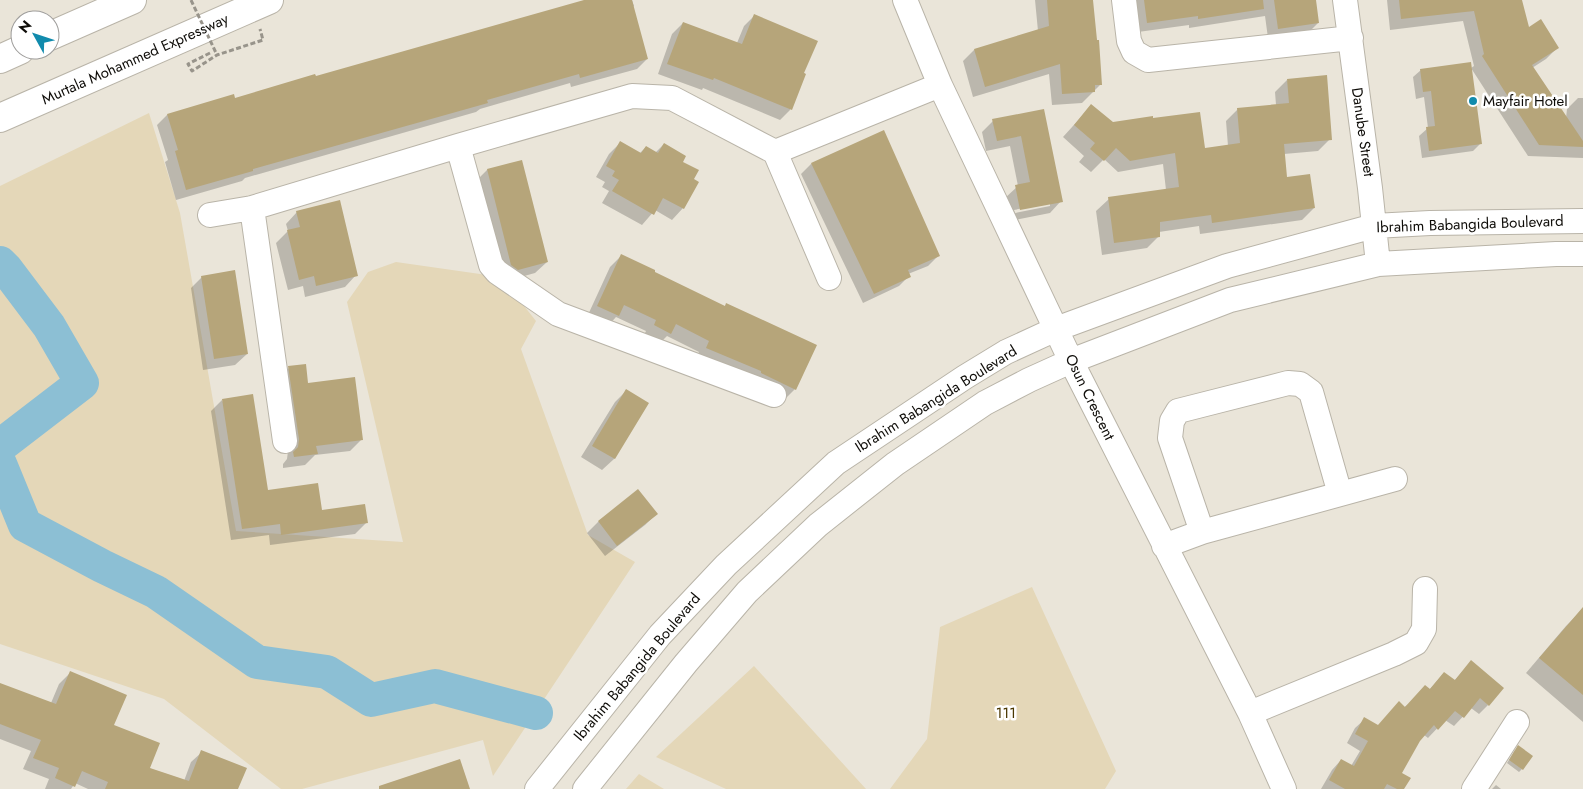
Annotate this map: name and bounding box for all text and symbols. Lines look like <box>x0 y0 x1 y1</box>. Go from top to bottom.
street label: Murtala Mohammed Expressway <box>38 8 232 110</box>
north arrow <box>10 10 60 60</box>
text: N <box>14 16 36 37</box>
street label: Danube Street <box>1346 86 1380 178</box>
place label: Mayfair Hotel <box>1483 90 1568 112</box>
marker: Mayfair Hotel <box>1467 95 1479 107</box>
street label: Ibrahim Babangida Boulevard <box>1376 210 1564 238</box>
street label: Ibrahim Babangida Boulevard <box>851 340 1021 458</box>
street label: Osun Crescent <box>1060 350 1121 444</box>
street label: Ibrahim Babangida Boulevard <box>568 588 706 746</box>
park label: 111 <box>996 702 1016 724</box>

